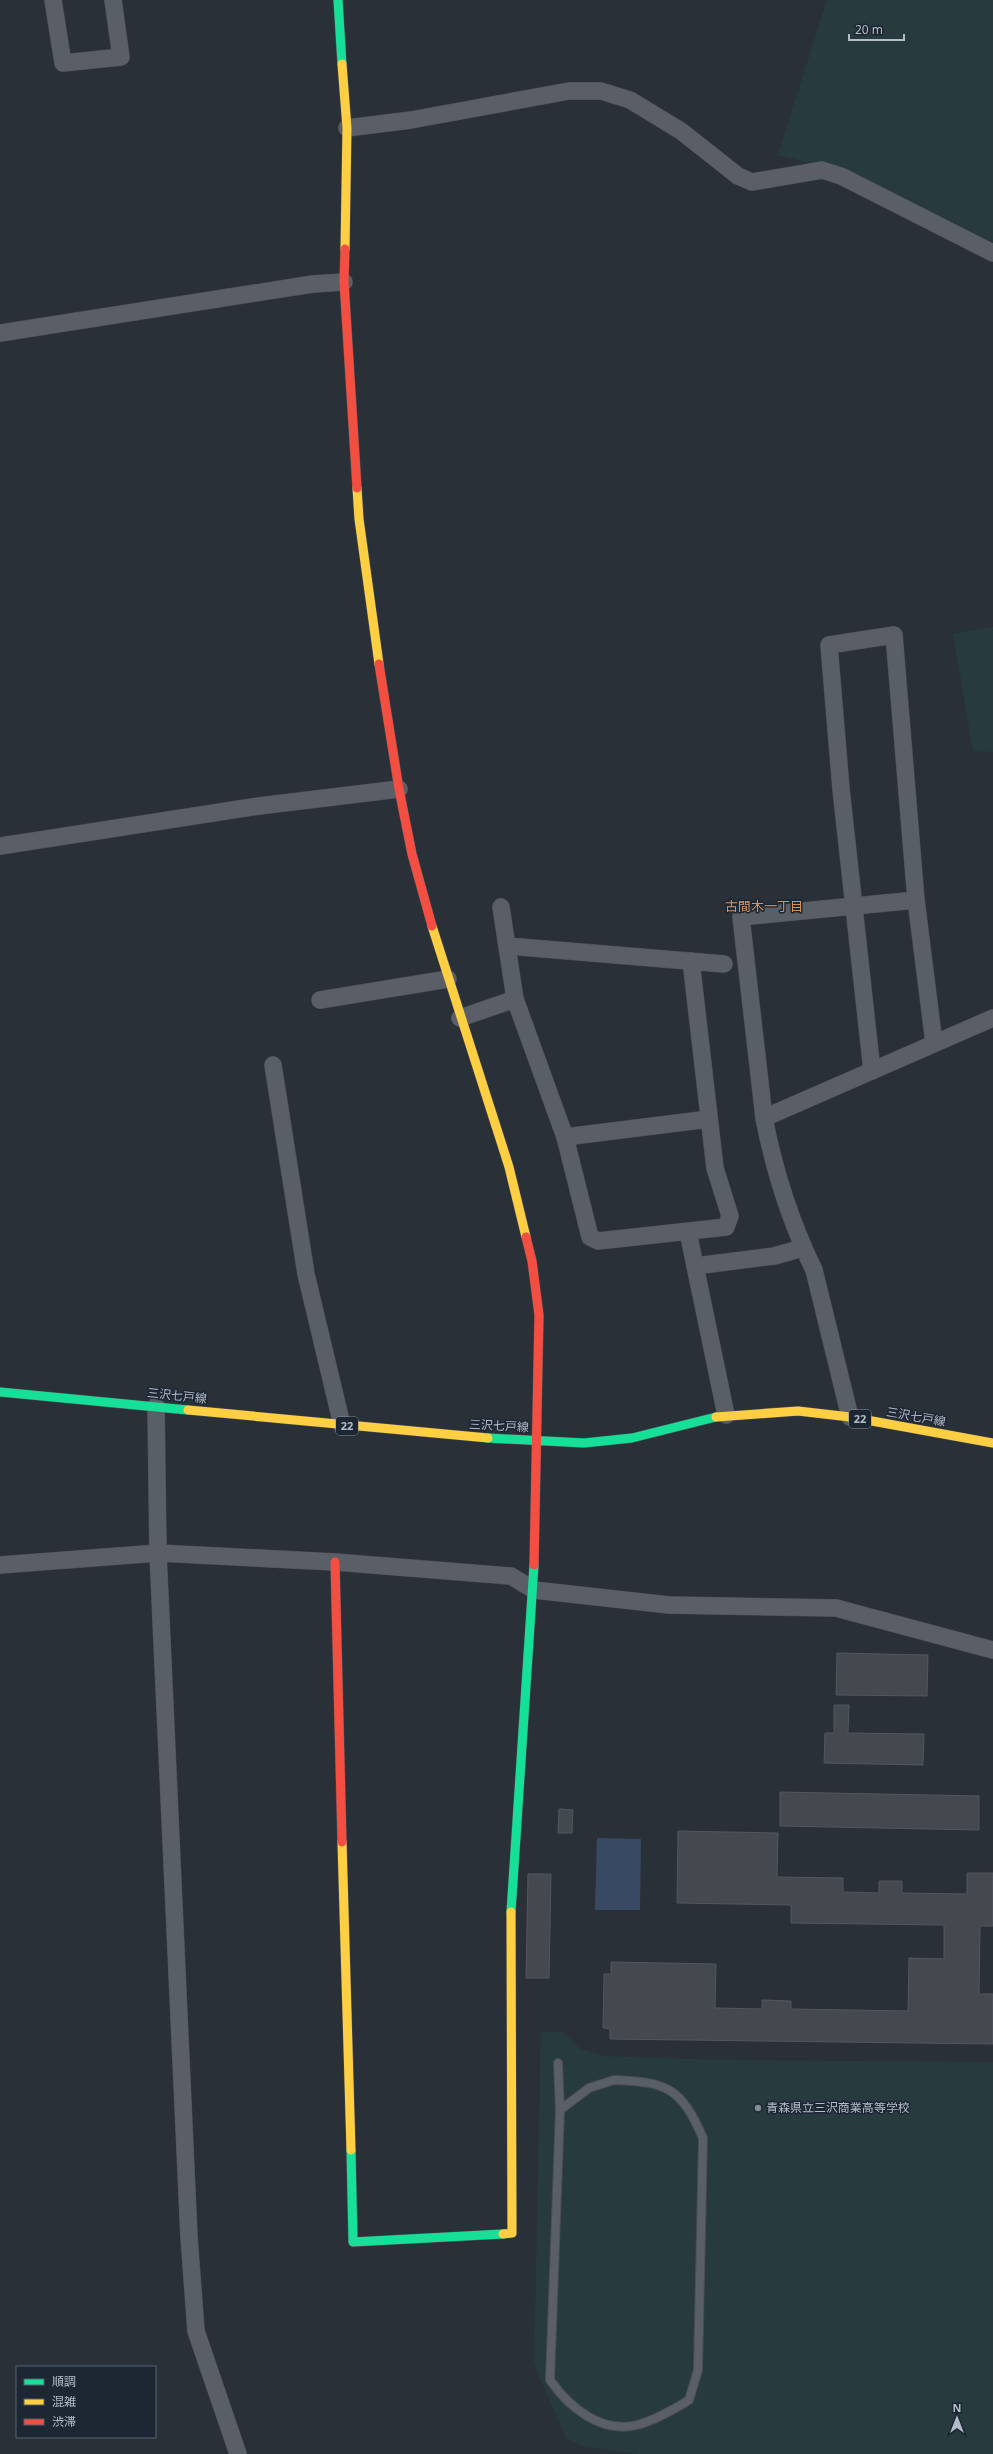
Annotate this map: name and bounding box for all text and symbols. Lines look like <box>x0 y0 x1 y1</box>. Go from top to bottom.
scale bar <box>849 16 904 42</box>
text: 20 m <box>855 21 883 38</box>
district label: 古間木一丁目 <box>725 897 803 915</box>
street label: 三沢七戸線 <box>146 1384 208 1407</box>
street label: 三沢七戸線 <box>885 1403 947 1430</box>
road number: 22 <box>849 1410 871 1428</box>
street label: 三沢七戸線 <box>469 1415 529 1436</box>
road number: 22 <box>336 1417 358 1435</box>
place label: 青森県立三沢商業高等学校 <box>766 2099 910 2116</box>
marker: 青森県立三沢商業高等学校 <box>753 2103 763 2113</box>
legend <box>16 2366 156 2438</box>
text: 順調 <box>52 2373 76 2390</box>
text: 混雑 <box>52 2393 76 2410</box>
north arrow <box>937 2398 977 2438</box>
text: N <box>953 2400 961 2415</box>
text: 渋滞 <box>52 2413 76 2430</box>

